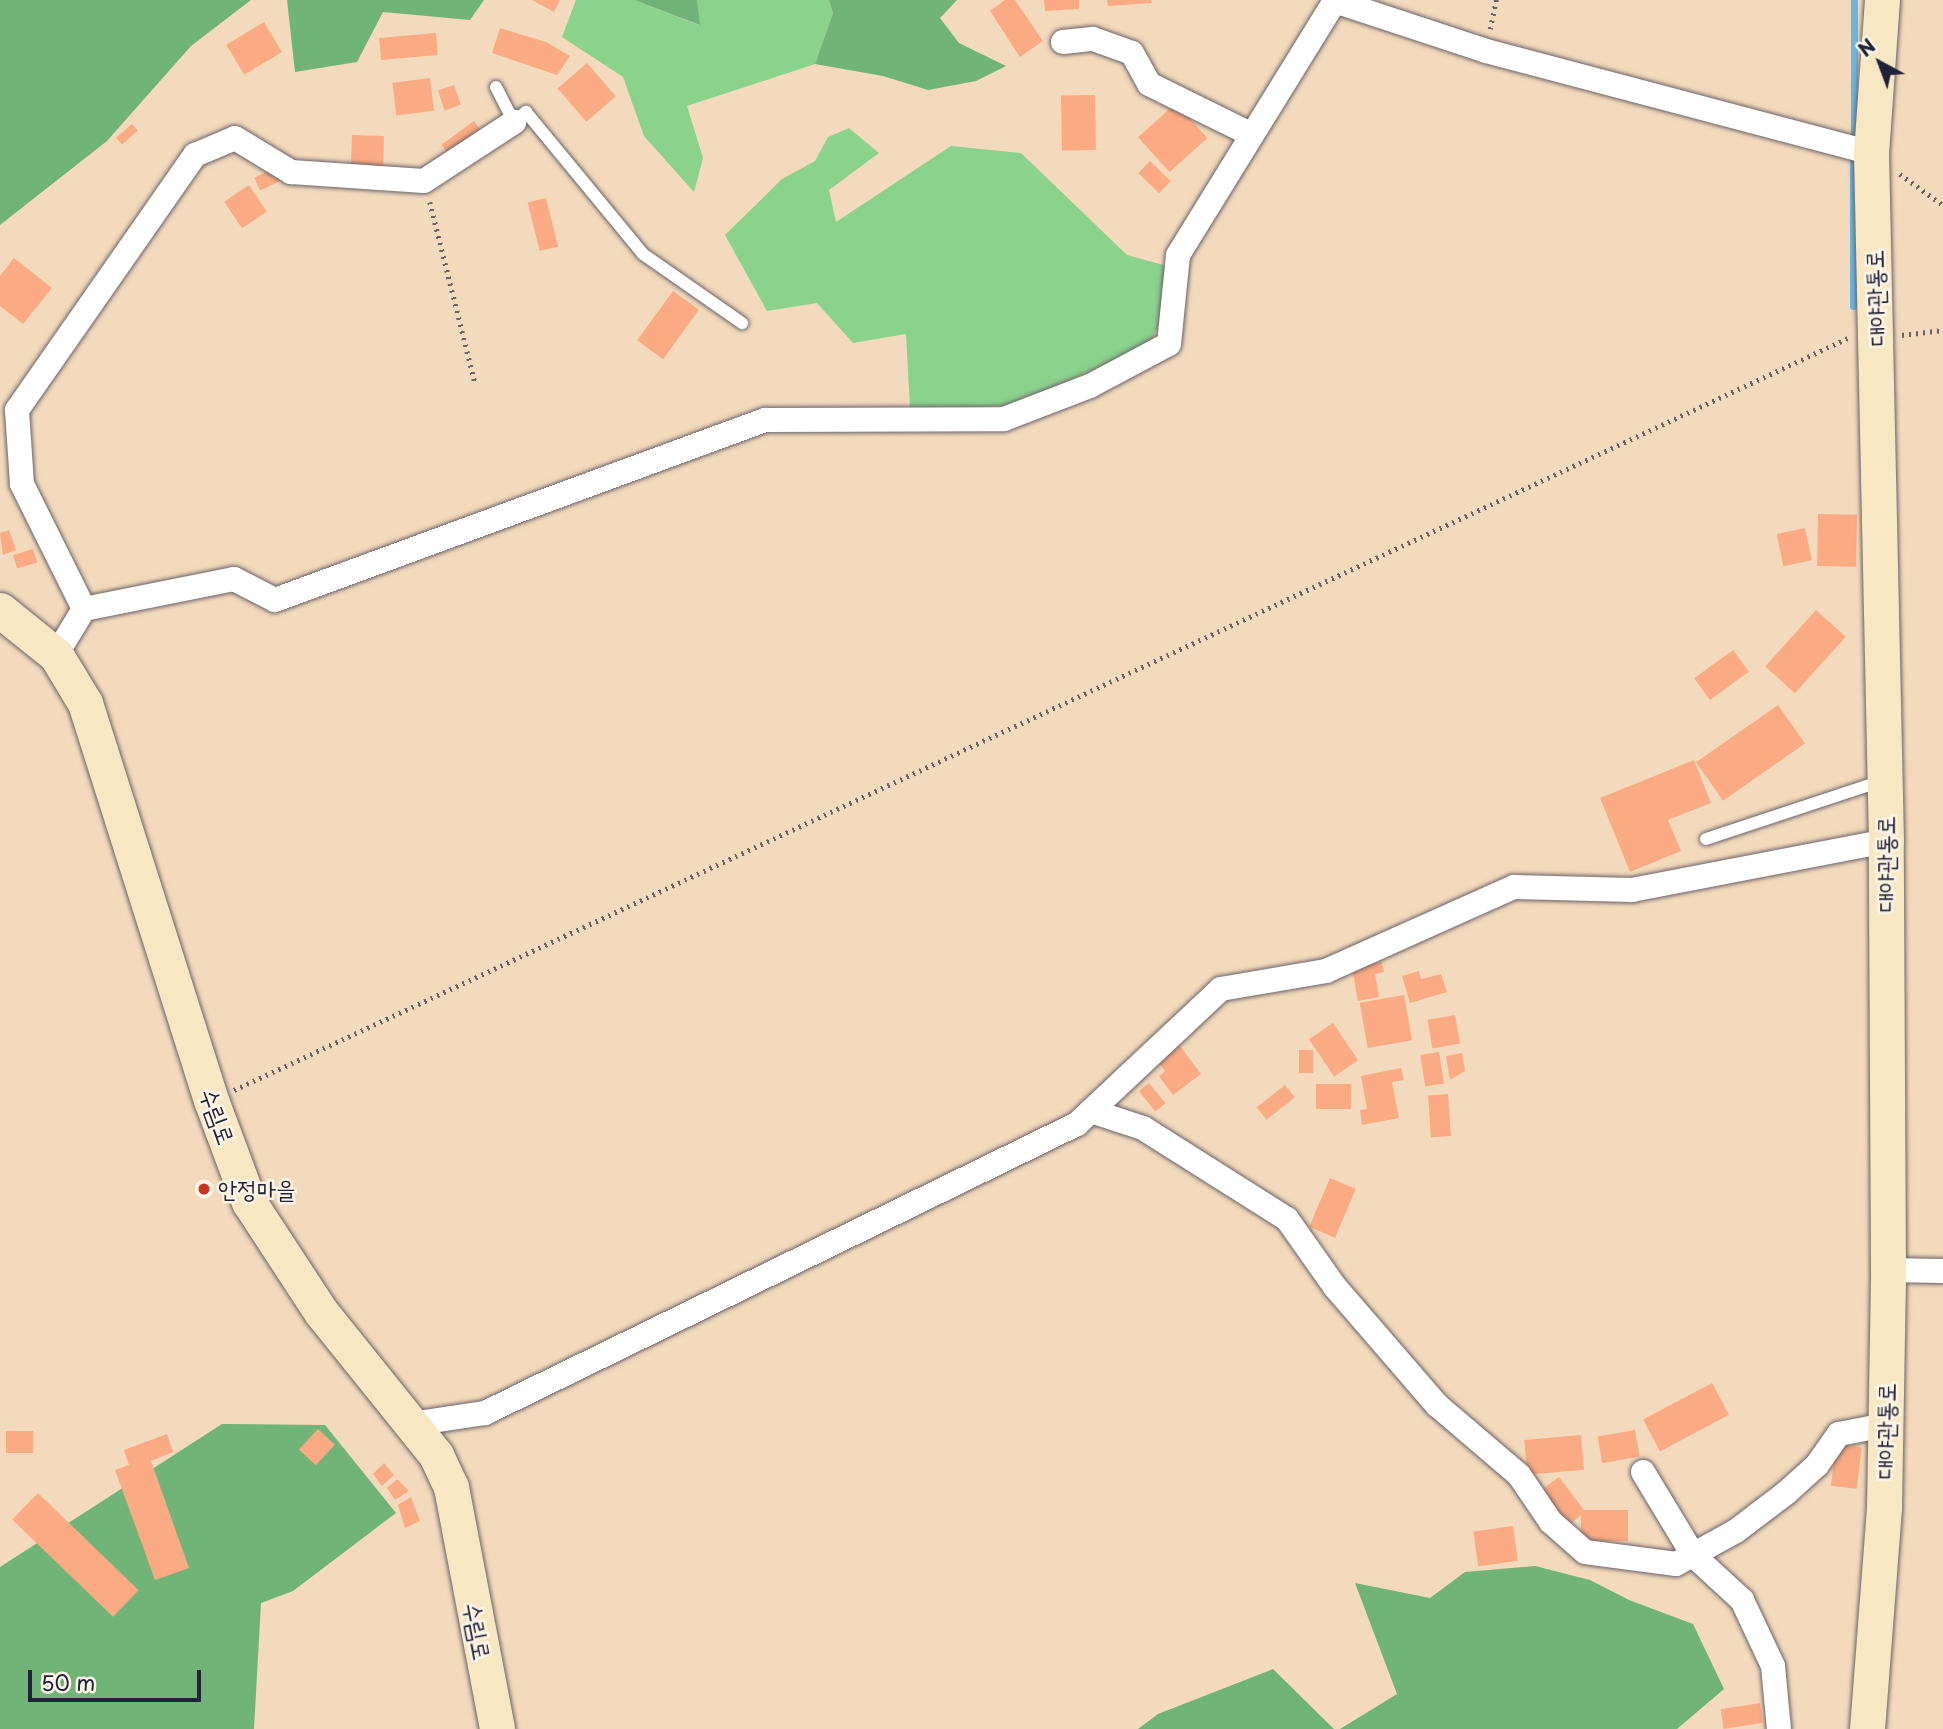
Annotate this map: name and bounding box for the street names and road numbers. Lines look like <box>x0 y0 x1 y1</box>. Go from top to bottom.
street label: 대야관통로 <box>1859 249 1891 347</box>
street label: 대야관통로 <box>1871 816 1899 912</box>
street label: 수림로 <box>195 1084 241 1148</box>
street label: 대야관통로 <box>1870 1382 1900 1480</box>
street label: 수림로 <box>458 1600 498 1662</box>

